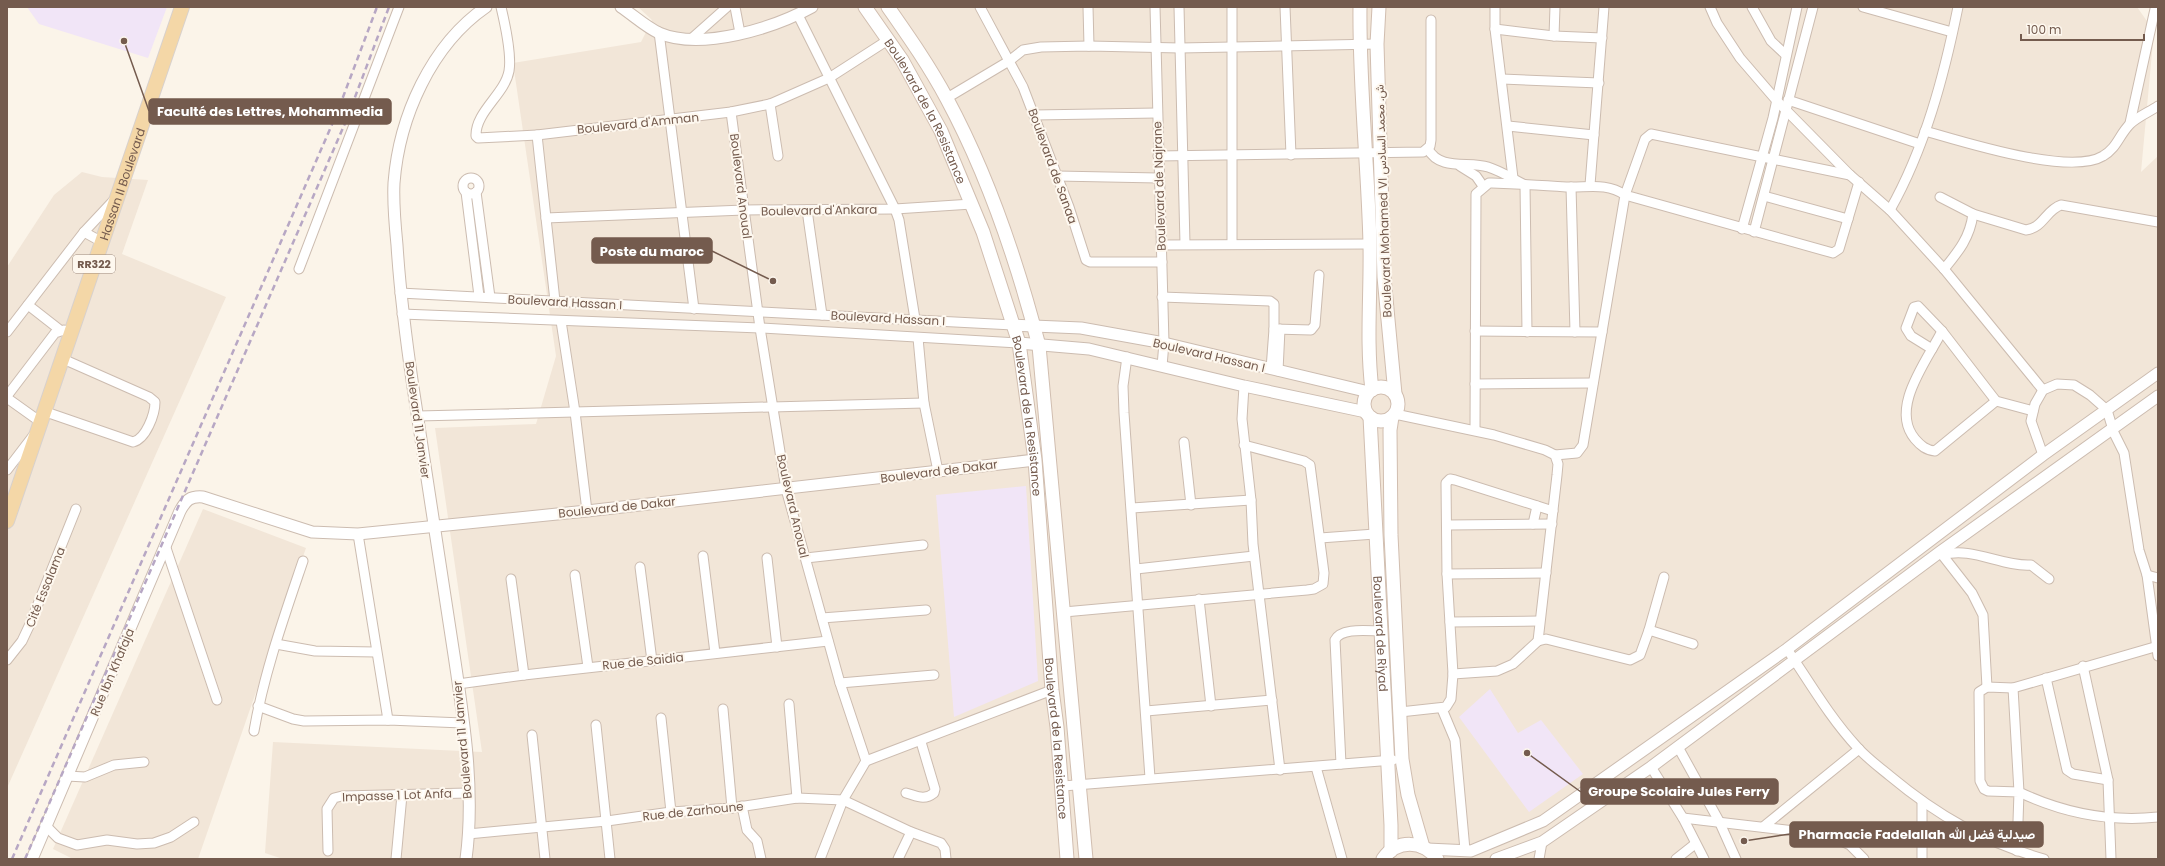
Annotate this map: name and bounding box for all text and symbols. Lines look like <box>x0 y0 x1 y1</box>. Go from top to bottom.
scale bar <box>2021 16 2144 42</box>
text: 100 m <box>2027 21 2061 38</box>
street label: Boulevard de la Resistance <box>881 35 971 186</box>
street label: Boulevard Mohamed VI ش. محمد السادس <box>1370 84 1396 318</box>
callout: Faculté des Lettres, Mohammedia <box>149 99 391 124</box>
text: Faculté des Lettres, Mohammedia <box>157 102 383 121</box>
street label: Boulevard de Sanaa <box>1024 106 1082 226</box>
street label: Boulevard d'Amman <box>576 108 700 138</box>
street label: Boulevard de Najrane <box>1148 121 1170 251</box>
street label: Hassan II Boulevard <box>95 126 149 242</box>
street label: Boulevard Anoual <box>726 132 756 240</box>
street label: Boulevard d'Ankara <box>761 200 877 220</box>
callout: Poste du maroc <box>592 238 712 263</box>
text: Poste du maroc <box>600 242 704 261</box>
road number: RR322 <box>73 255 115 273</box>
street label: Boulevard Hassan I <box>507 291 623 313</box>
street label: Boulevard Hassan I <box>830 307 946 329</box>
street label: Boulevard de la Resistance <box>1009 333 1046 497</box>
street label: Boulevard Hassan I <box>1151 334 1267 376</box>
street label: Boulevard 11 Janvier <box>401 360 435 480</box>
street label: Boulevard Anoual <box>773 452 813 560</box>
street label: Boulevard de Dakar <box>879 455 999 487</box>
street label: Boulevard de Dakar <box>557 492 677 522</box>
street label: Cité Essalama <box>21 544 69 630</box>
street label: Boulevard de Riyad <box>1370 575 1393 692</box>
street label: Rue Ibn Khafaja <box>86 626 138 718</box>
street label: Rue de Saidia <box>601 648 685 674</box>
street label: Boulevard de la Resistance <box>1041 657 1072 820</box>
street label: Boulevard 11 Janvier <box>448 680 476 800</box>
callout: Groupe Scolaire Jules Ferry <box>1581 779 1778 804</box>
text: Groupe Scolaire Jules Ferry <box>1588 782 1771 801</box>
street label: Impasse 1 Lot Anfa <box>342 785 452 805</box>
street label: Rue de Zarhoune <box>642 797 744 825</box>
callout: Pharmacie Fadelallah صيدلية فضل الله <box>1790 822 2043 847</box>
text: Pharmacie Fadelallah صيدلية فضل الله <box>1799 825 2035 844</box>

